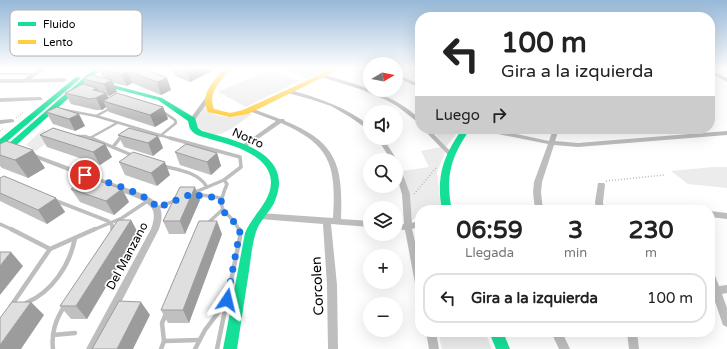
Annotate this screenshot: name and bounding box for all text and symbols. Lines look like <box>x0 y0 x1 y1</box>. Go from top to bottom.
legend <box>10 10 142 56</box>
text: Fluido <box>43 18 76 31</box>
text: 100 m <box>501 26 587 60</box>
icon: left <box>435 28 487 80</box>
text: Lento <box>43 36 73 49</box>
north arrow <box>363 57 403 97</box>
map controls <box>363 57 403 337</box>
text: Gira a la izquierda <box>501 60 653 82</box>
icon: right <box>488 104 510 126</box>
button: sound <box>363 105 403 145</box>
text: Luego <box>435 106 480 124</box>
street label: Notro <box>230 125 266 151</box>
button: search <box>363 153 403 193</box>
pin <box>68 158 102 192</box>
icon: arrive <box>74 164 96 186</box>
button: layers <box>363 201 403 241</box>
text: 06:59 <box>456 216 523 245</box>
text: 3 <box>568 216 583 245</box>
text: 230 <box>628 216 674 245</box>
street label: Del Manzano <box>103 220 151 292</box>
text: Llegada <box>465 245 514 261</box>
text: min <box>564 245 587 261</box>
text: m <box>645 245 657 261</box>
button: + <box>363 249 403 289</box>
street label: Corcolen <box>307 256 328 316</box>
position arrow <box>206 279 248 321</box>
icon: left <box>437 287 459 309</box>
text: Gira a la izquierda <box>471 289 598 307</box>
text: 100 m <box>647 289 693 307</box>
button: − <box>363 297 403 337</box>

